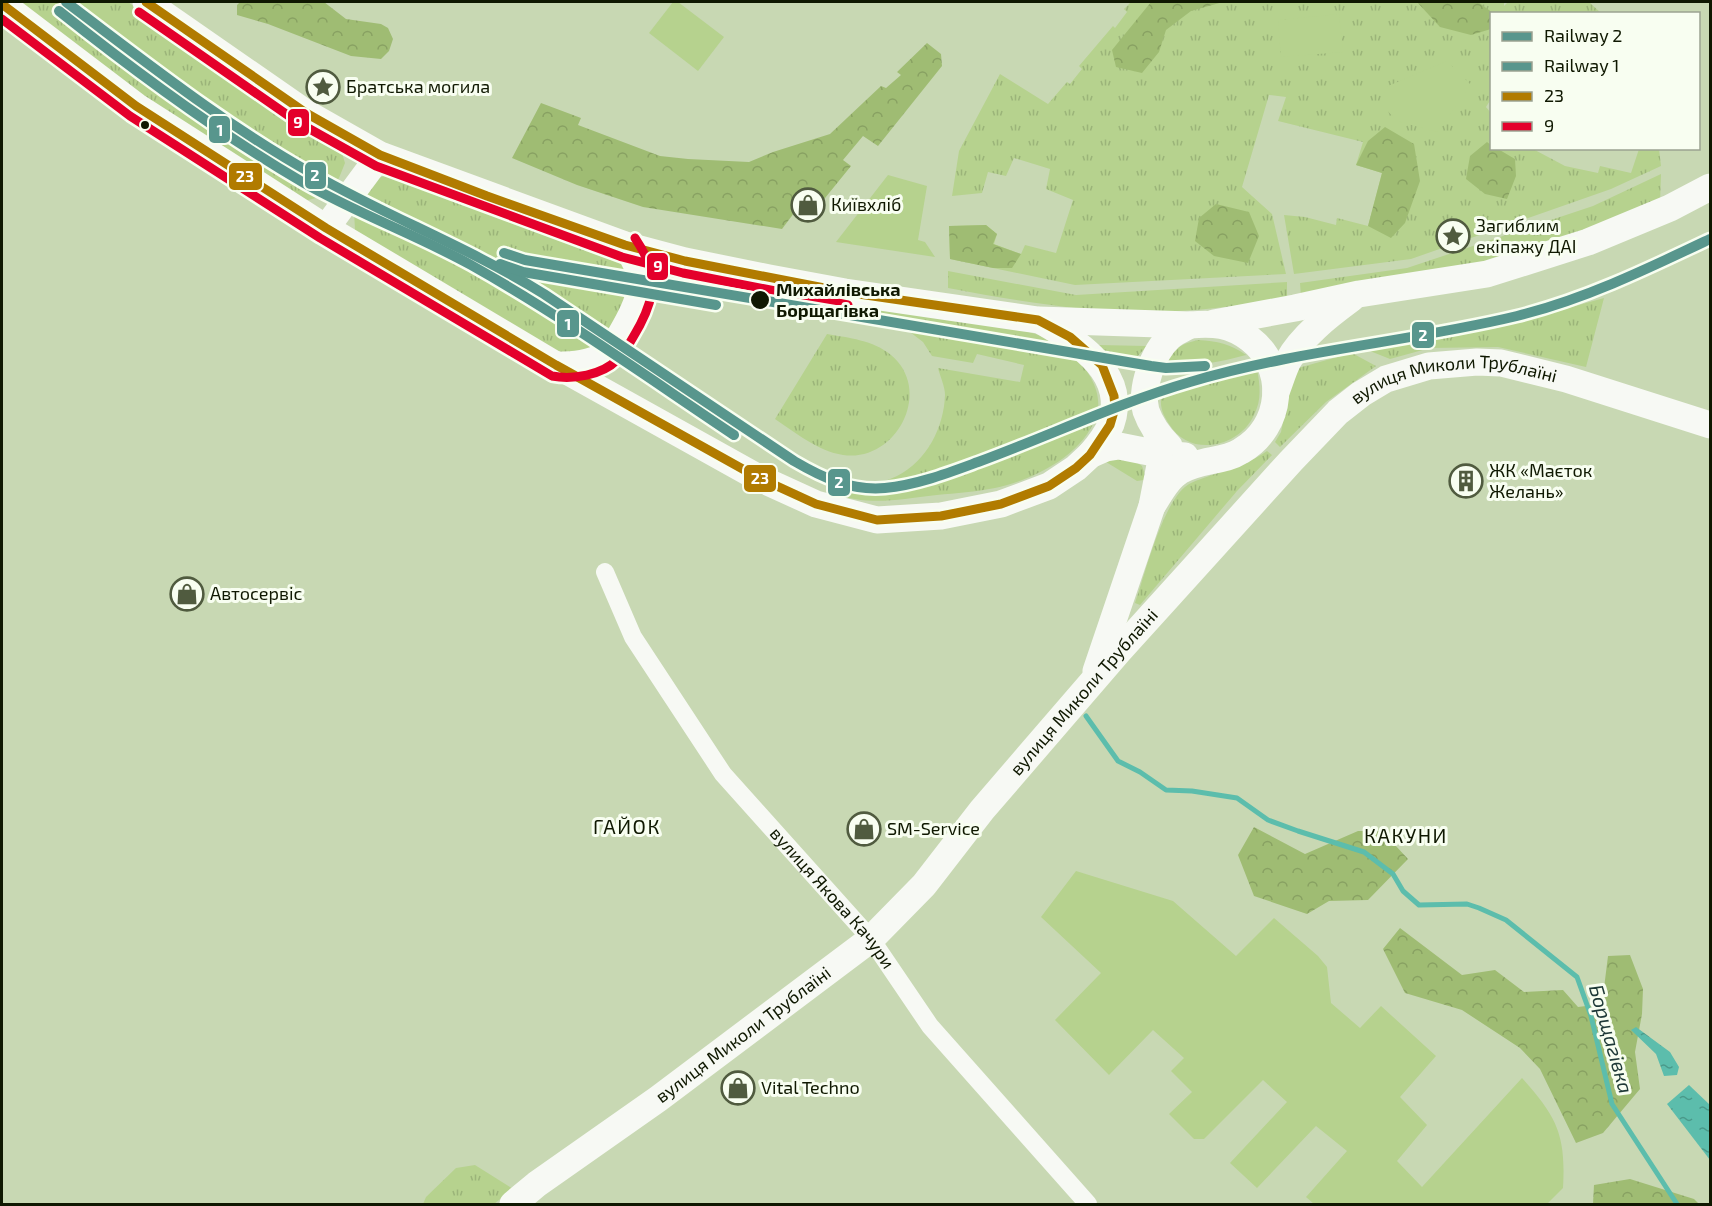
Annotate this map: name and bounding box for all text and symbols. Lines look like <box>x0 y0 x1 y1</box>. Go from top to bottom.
legend <box>1490 12 1700 150</box>
text: Railway 2 <box>1544 24 1622 46</box>
text: Railway 1 <box>1544 54 1620 76</box>
place icon: Братська могила <box>305 69 341 105</box>
place label: Братська могила <box>346 75 490 97</box>
text: 23 <box>1544 84 1564 106</box>
line badge: 9 <box>287 108 310 137</box>
text: 9 <box>293 112 303 131</box>
text: 9 <box>1544 114 1554 136</box>
line badge: 1 <box>208 115 231 144</box>
unlabelled marker <box>139 119 151 131</box>
text: 1 <box>217 120 223 139</box>
line badge: 2 <box>304 161 327 190</box>
line badge: 23 <box>228 162 263 191</box>
text: 2 <box>310 165 320 184</box>
text: 23 <box>236 166 254 185</box>
shop icon: Київхліб <box>790 187 826 223</box>
place label: Київхліб <box>831 193 901 215</box>
place label: Загиблим екіпажу ДАІ <box>1476 214 1576 257</box>
place icon: Загиблим екіпажу ДАІ <box>1435 218 1471 254</box>
line badge: 9 <box>646 252 669 281</box>
text: 9 <box>653 256 663 275</box>
place label: Михайлівська Борщагівка <box>776 278 900 321</box>
marker: Михайлівська Борщагівка <box>749 289 771 311</box>
line badge: 1 <box>556 309 580 338</box>
text: 1 <box>565 314 571 333</box>
line badge: 2 <box>1411 321 1435 349</box>
text: 2 <box>1418 325 1428 344</box>
street label: вулиця Миколи Трублаїні <box>1346 350 1560 408</box>
place label: ЖК «Маєток Желань» <box>1489 459 1593 502</box>
building icon: ЖК «Маєток Желань» <box>1448 463 1484 499</box>
line badge: 23 <box>743 464 777 493</box>
text: 23 <box>751 468 769 487</box>
line badge: 2 <box>827 468 851 497</box>
text: 2 <box>834 472 844 491</box>
shop icon: Автосервіс <box>169 576 205 612</box>
place label: Автосервіс <box>210 582 302 604</box>
street label: вулиця Миколи Трублаїні <box>1005 604 1162 779</box>
shop icon: SM-Service <box>846 811 882 847</box>
district label: ГАЙОК <box>593 814 661 838</box>
place label: SM-Service <box>887 817 980 839</box>
street label: вулиця Якова Качури <box>766 822 900 972</box>
district label: КАКУНИ <box>1364 823 1448 847</box>
street label: вулиця Миколи Трублаїні <box>651 961 835 1107</box>
water label: Борщагівка <box>1585 981 1639 1096</box>
shop icon: Vital Techno <box>720 1070 756 1106</box>
place label: Vital Techno <box>761 1076 860 1098</box>

